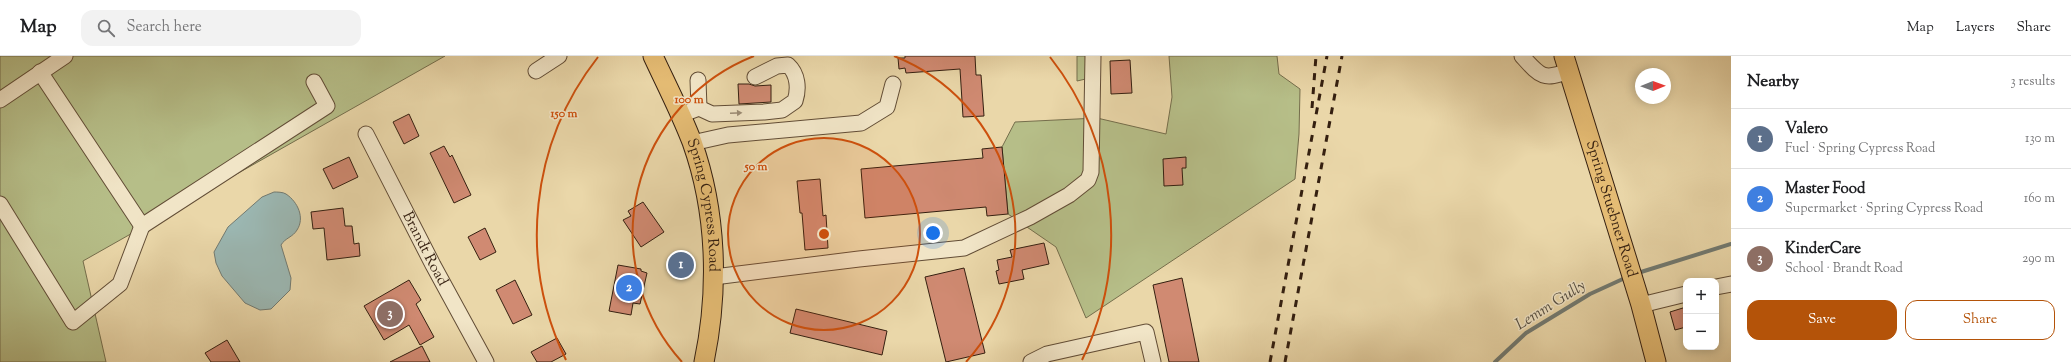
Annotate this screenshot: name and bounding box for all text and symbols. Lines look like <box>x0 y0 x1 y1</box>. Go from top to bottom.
search box <box>81 10 361 46</box>
text: Map <box>20 14 57 41</box>
icon: search <box>95 17 117 39</box>
text: Search here <box>127 17 202 38</box>
text: Map <box>1907 18 1934 38</box>
text: Layers <box>1956 18 1994 38</box>
text: Share <box>2016 18 2051 38</box>
north arrow <box>1635 68 1671 104</box>
text: Nearby <box>1747 70 1799 94</box>
text: 3 results <box>2010 73 2055 91</box>
text: 100 m <box>673 91 704 109</box>
text: 150 m <box>549 105 578 123</box>
one-way arrow <box>730 110 742 117</box>
text: Valero <box>1785 119 1828 140</box>
text: 1 <box>1758 130 1762 148</box>
text: 130 m <box>2025 130 2055 148</box>
street label: Spring Cypress Road <box>681 135 724 273</box>
street label: Spring Stuebner Road <box>1580 138 1643 281</box>
text: Fuel · Spring Cypress Road <box>1785 140 1935 158</box>
text: 50 m <box>744 158 768 176</box>
text: Master Food <box>1785 179 1866 200</box>
text: 2 <box>1757 190 1763 208</box>
text: 160 m <box>2024 190 2055 208</box>
text: Supermarket · Spring Cypress Road <box>1785 200 1983 218</box>
street label: Brandt Road <box>397 208 453 290</box>
your location <box>923 223 943 243</box>
centre of rings <box>817 227 831 241</box>
text: KinderCare <box>1785 239 1861 260</box>
pin: 1 <box>668 250 694 280</box>
text: 3 <box>1757 250 1763 268</box>
text: 290 m <box>2022 250 2055 268</box>
text: School · Brandt Road <box>1785 260 1903 278</box>
pin: 2 <box>616 273 642 303</box>
water label: Lemm Gully <box>1511 275 1591 337</box>
map controls <box>1683 278 1719 350</box>
button: + <box>1683 278 1719 314</box>
pin: 3 <box>377 299 403 329</box>
button: Save <box>1747 300 1897 340</box>
button: Share <box>1905 300 2055 340</box>
button: − <box>1683 314 1719 350</box>

